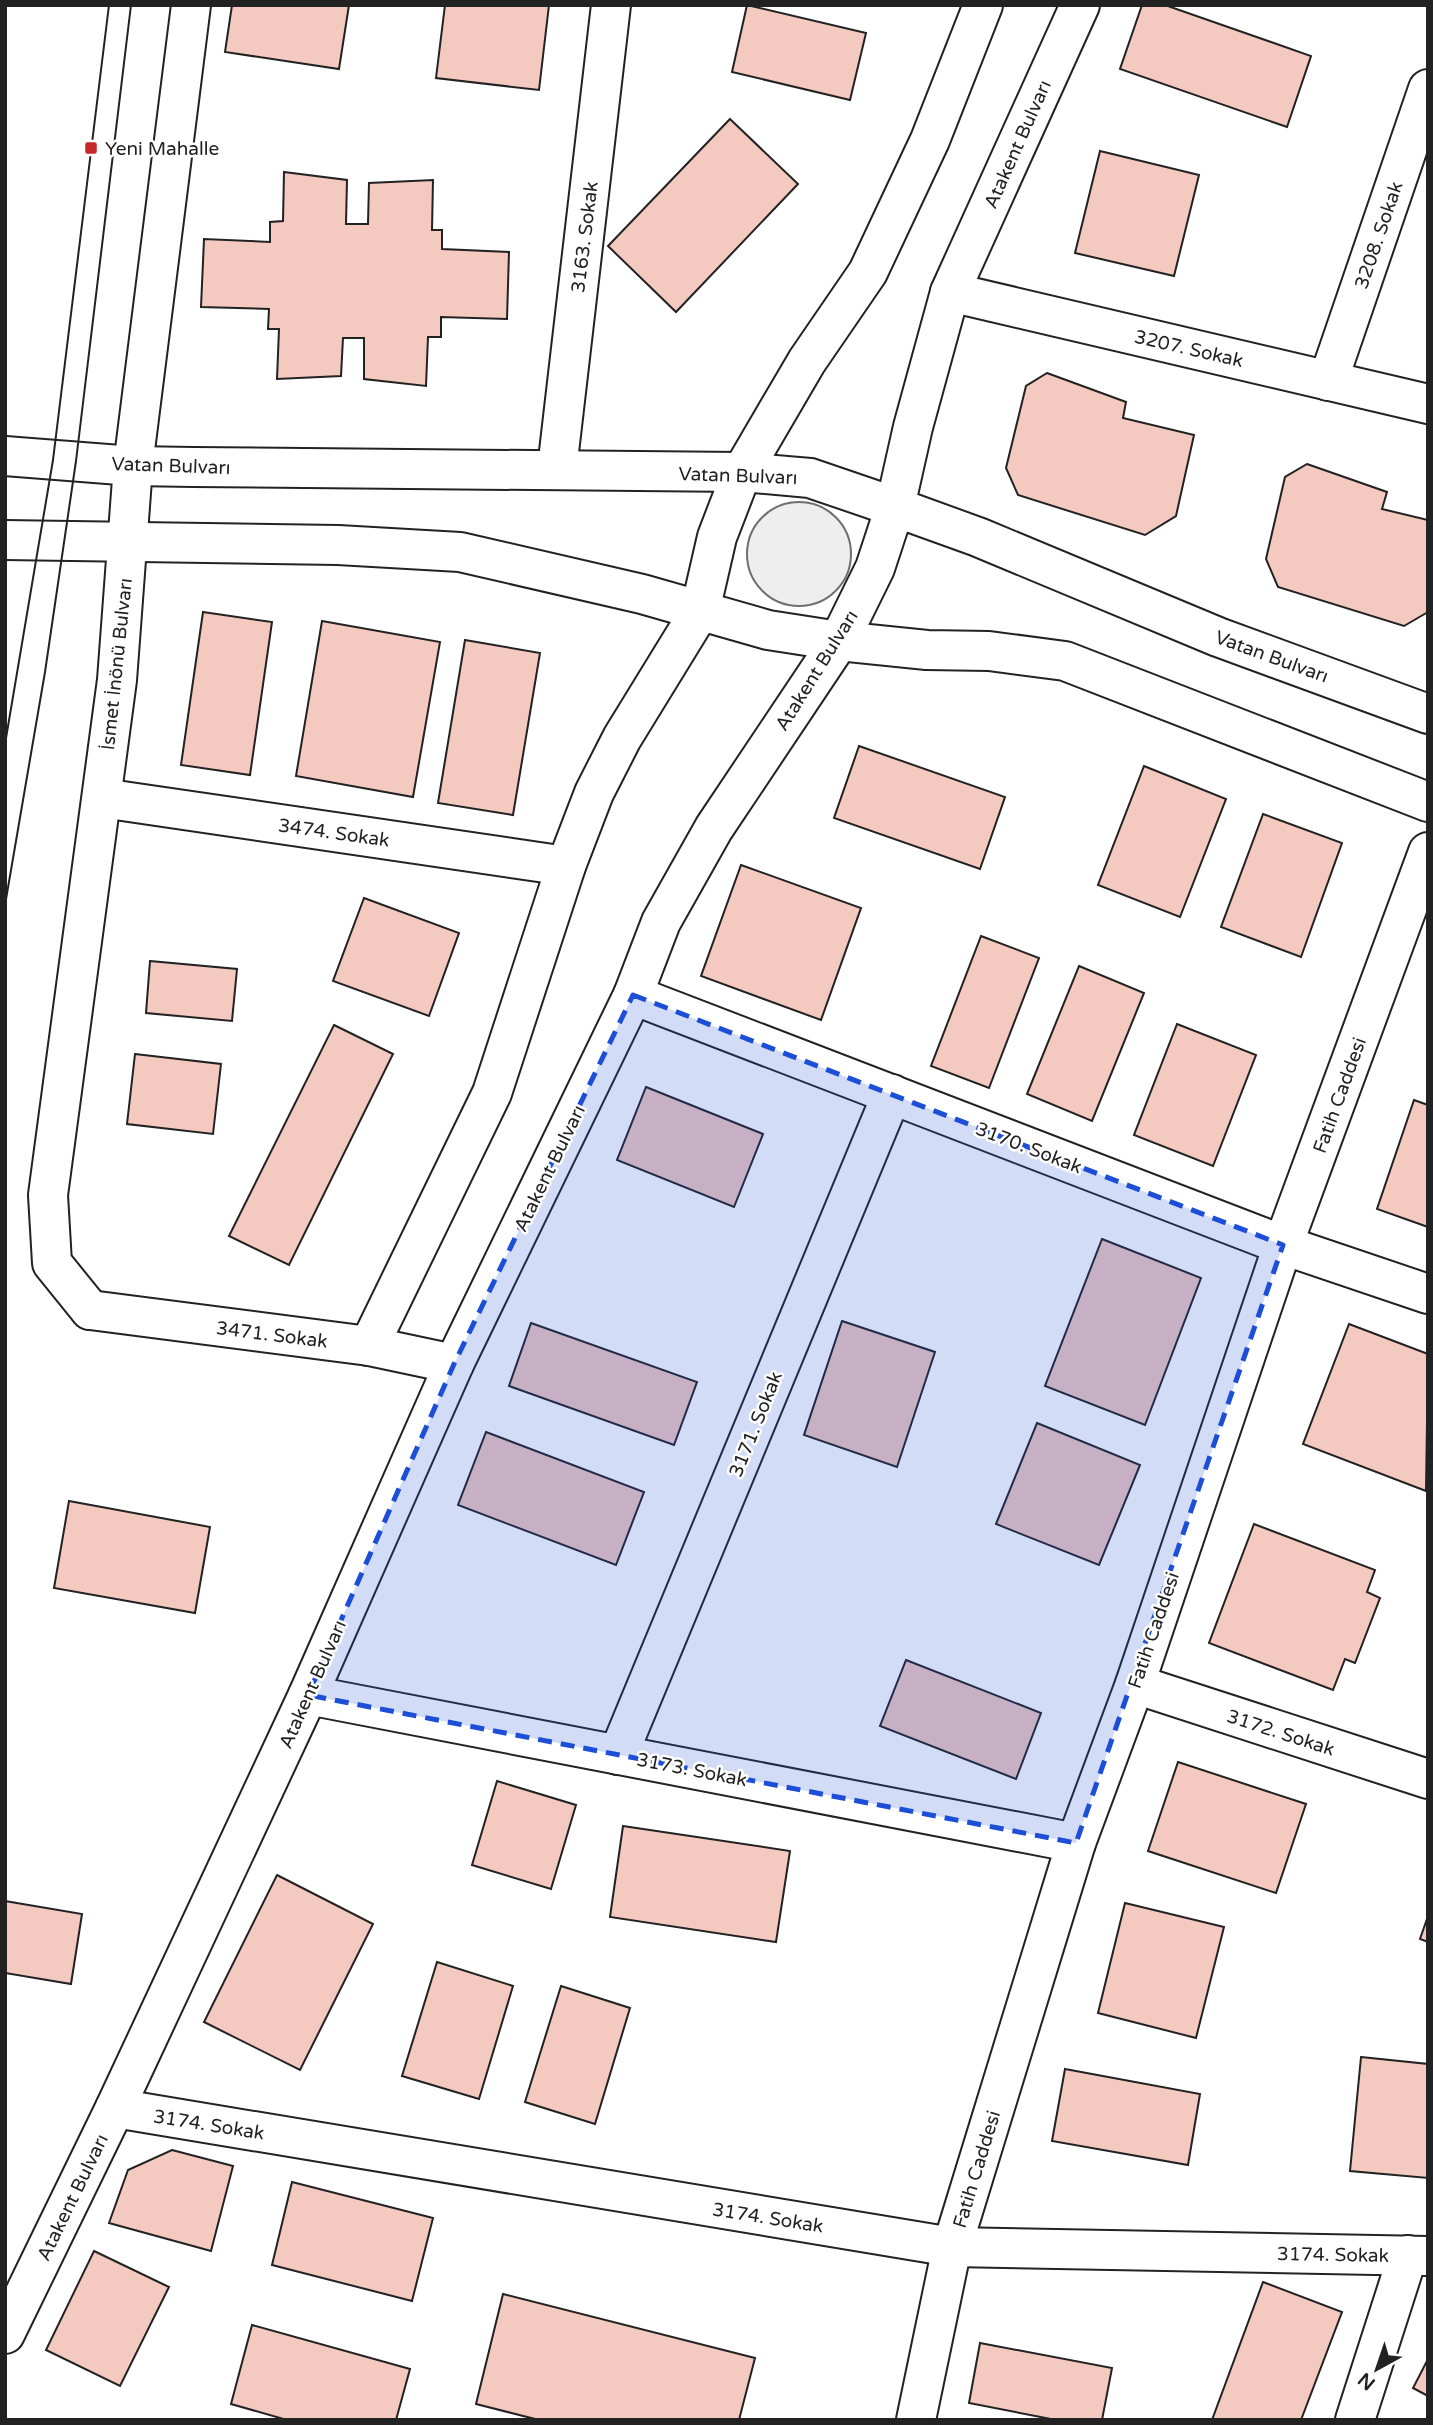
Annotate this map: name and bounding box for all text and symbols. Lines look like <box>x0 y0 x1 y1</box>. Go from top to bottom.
street label: Atakent Bulvarı <box>980 77 1056 212</box>
place label: Yeni Mahalle <box>105 138 219 160</box>
marker: Yeni Mahalle <box>83 140 99 156</box>
street label: 3208. Sokak <box>1350 179 1408 292</box>
street label: 3163. Sokak <box>567 180 603 294</box>
street label: 3207. Sokak <box>1132 326 1245 372</box>
street label: Vatan Bulvarı <box>111 453 231 479</box>
street label: Vatan Bulvarı <box>678 463 798 489</box>
street label: İsmet İnönü Bulvarı <box>97 577 137 751</box>
street label: Atakent Bulvarı <box>771 606 863 735</box>
street label: Vatan Bulvarı <box>1212 626 1331 688</box>
street label: 3474. Sokak <box>277 814 391 852</box>
street label: Fatih Caddesi <box>1309 1034 1371 1156</box>
street label: Atakent Bulvarı <box>510 1102 590 1235</box>
street label: 3170. Sokak <box>972 1118 1085 1178</box>
street label: 3471. Sokak <box>215 1317 329 1353</box>
street label: 3171. Sokak <box>725 1368 787 1480</box>
street label: Fatih Caddesi <box>1124 1569 1184 1691</box>
street label: Atakent Bulvarı <box>275 1617 351 1752</box>
street label: 3172. Sokak <box>1224 1705 1337 1761</box>
street label: 3173. Sokak <box>635 1748 749 1791</box>
street label: 3174. Sokak <box>152 2105 266 2145</box>
street label: Fatih Caddesi <box>949 2108 1005 2231</box>
street label: Atakent Bulvarı <box>33 2131 113 2264</box>
street label: 3174. Sokak <box>711 2198 825 2238</box>
street label: 3174. Sokak <box>1277 2243 1389 2267</box>
north arrow <box>1342 2334 1412 2404</box>
text: N <box>1354 2368 1380 2395</box>

